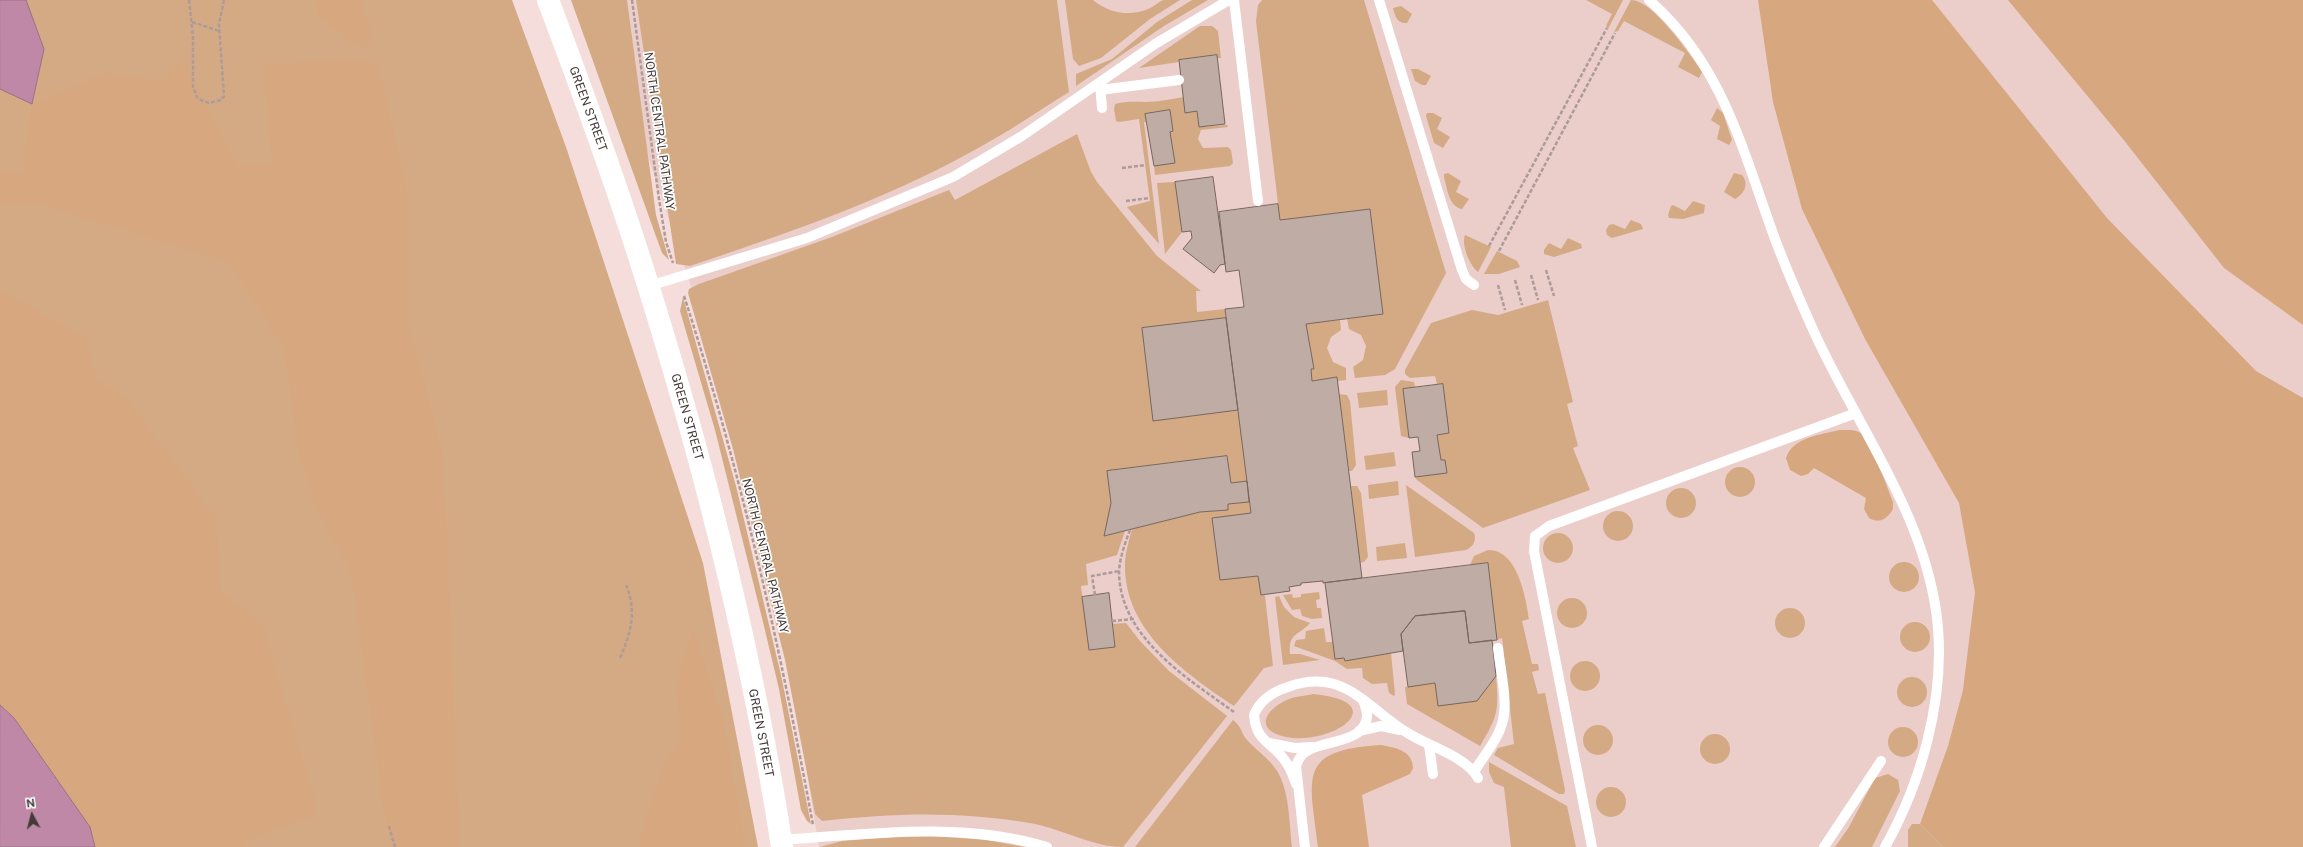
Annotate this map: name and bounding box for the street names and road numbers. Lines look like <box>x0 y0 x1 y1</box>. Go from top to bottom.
street label: NORTH CENTRAL PATHWAY <box>641 51 677 211</box>
street label: GREEN STREET <box>566 65 610 153</box>
street label: GREEN STREET <box>668 372 706 462</box>
street label: NORTH CENTRAL PATHWAY <box>739 477 791 635</box>
street label: GREEN STREET <box>745 688 777 778</box>

